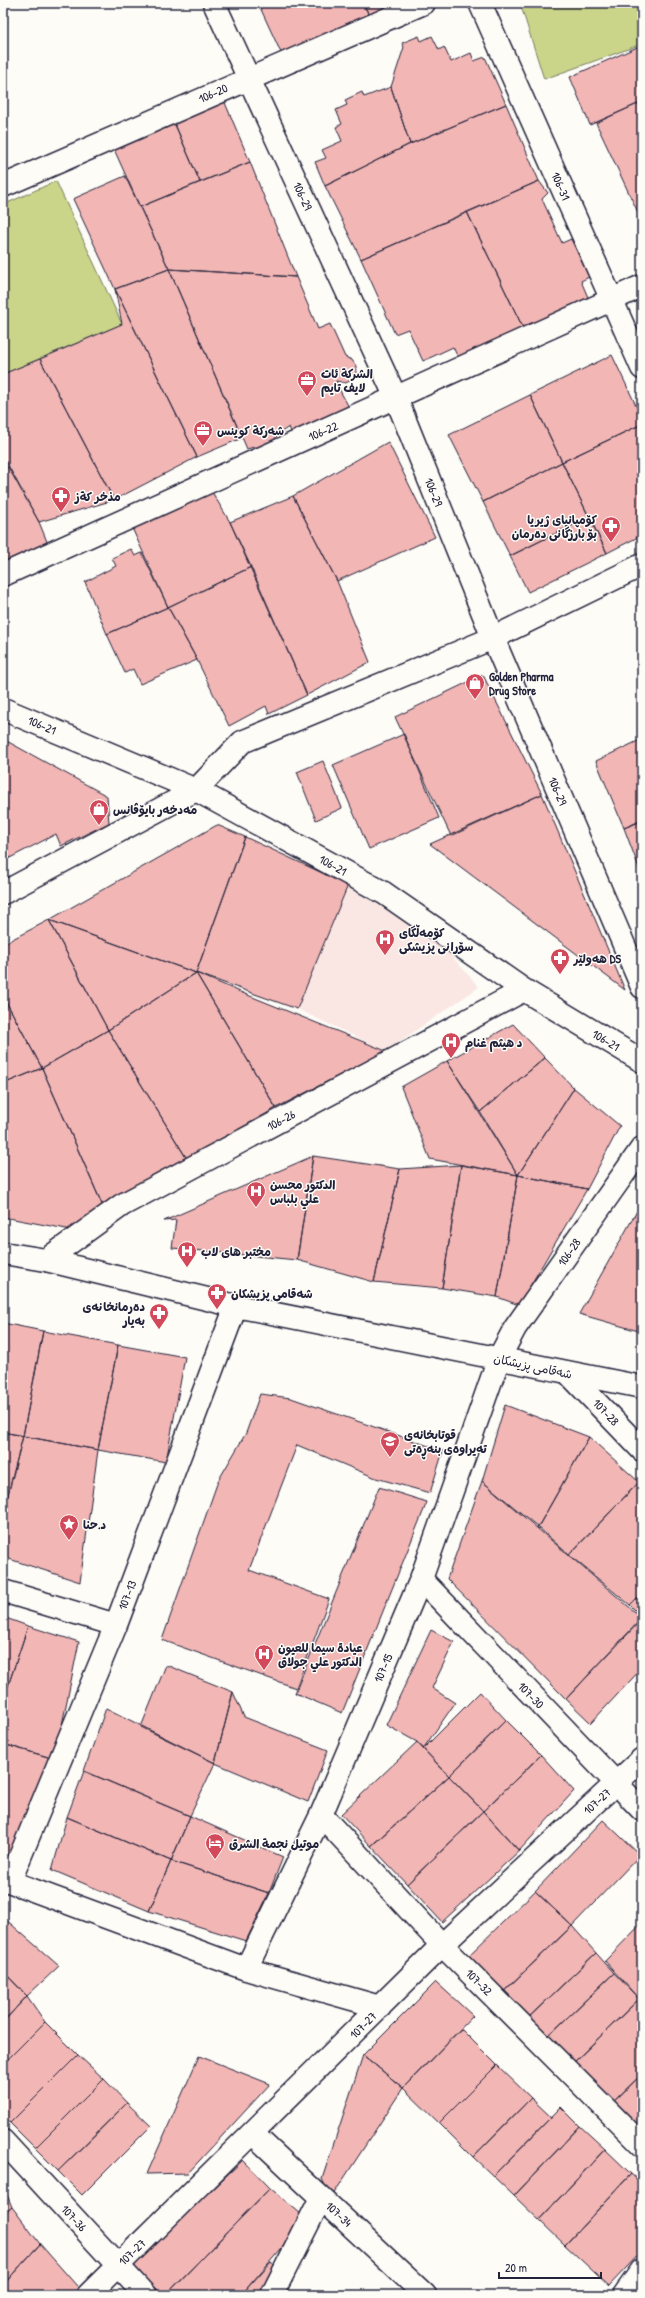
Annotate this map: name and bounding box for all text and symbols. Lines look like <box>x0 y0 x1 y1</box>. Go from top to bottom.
street label: 106-20 <box>196 79 230 107</box>
street label: 106-31 <box>547 169 575 203</box>
street label: 106-29 <box>289 179 317 213</box>
place label: الشركة ئات لایف تایم <box>321 365 373 397</box>
office icon: الشركة ئات لایف تایم <box>296 369 318 397</box>
street label: 106-22 <box>306 417 341 445</box>
office icon: شەرکة كوينس <box>192 419 214 447</box>
place label: شەرکة كوينس <box>217 422 284 439</box>
street label: 106-29 <box>421 475 448 509</box>
pharmacy icon: مذخر كةز <box>50 485 72 513</box>
place label: مذخر كةز <box>74 488 121 505</box>
place label: کۆمپانیای ژیریا بۆ بارزگانی دەرمان <box>512 511 598 542</box>
pharmacy icon: کۆمپانیای ژیریا بۆ بارزگانی دەرمان <box>600 515 622 543</box>
place label: Golden Pharma Drug Store <box>489 668 554 700</box>
shop icon: Golden Pharma Drug Store <box>464 672 486 700</box>
street label: 106-21 <box>25 711 59 739</box>
street label: 106-29 <box>544 774 572 808</box>
shop icon: مەدخەر بایۆڤانس <box>88 798 110 826</box>
place label: مەدخەر بایۆڤانس <box>113 801 197 818</box>
street label: 106-21 <box>316 850 350 880</box>
place label: کۆمەڵگای سۆرانی پزیشکی <box>399 924 473 955</box>
hospital icon: کۆمەڵگای سۆرانی پزیشکی <box>374 928 396 956</box>
pharmacy icon: هەولێر DS <box>549 947 571 975</box>
place label: هەولێر DS <box>573 950 621 967</box>
street label: 106-21 <box>589 1025 623 1055</box>
hospital icon: د هيثم غنام <box>440 1031 462 1059</box>
place label: د هيثم غنام <box>465 1034 523 1052</box>
street label: 106-26 <box>264 1105 298 1134</box>
place label: الدكتور محسن علي بلباس <box>270 1176 335 1210</box>
hospital icon: الدكتور محسن علي بلباس <box>245 1180 267 1208</box>
street label: 106-28 <box>553 1235 585 1269</box>
hospital icon: مختبر هاى لاب <box>176 1240 198 1268</box>
place label: مختبر هاى لاب <box>201 1243 271 1260</box>
pharmacy icon: شەقامی پزیشکان <box>206 1282 228 1310</box>
place label: شەقامی پزیشکان <box>231 1285 313 1302</box>
place label: دەرمانخانەی بەیار <box>82 1298 145 1329</box>
pharmacy icon: دەرمانخانەی بەیار <box>148 1302 170 1330</box>
street label: شەقامی پزیشکان <box>492 1349 574 1383</box>
street label: 107-28 <box>589 1395 623 1429</box>
place label: قوتابخانه‌ی ته‌یراوه‌ی بنه‌ڕه‌تی <box>404 1426 487 1460</box>
school or university icon: قوتابخانه‌ی ته‌یراوه‌ی بنه‌ڕه‌تی <box>379 1430 401 1458</box>
place icon: د.حنا <box>58 1513 80 1541</box>
place label: د.حنا <box>83 1516 106 1533</box>
street label: 107-13 <box>114 1578 140 1612</box>
place label: عيادة سيما للعيون الدكتور علي جولاق <box>278 1639 363 1673</box>
hospital icon: عيادة سيما للعيون الدكتور علي جولاق <box>253 1643 275 1671</box>
street label: 107-15 <box>369 1651 397 1685</box>
street label: 107-30 <box>514 1678 548 1712</box>
street label: 107-27 <box>579 1784 615 1818</box>
hotel icon: موتيل نجمة الشرق <box>204 1832 226 1860</box>
place label: موتيل نجمة الشرق <box>229 1835 319 1852</box>
street label: 107-32 <box>462 1965 496 1999</box>
street label: 107-27 <box>346 2008 380 2042</box>
street label: 107-34 <box>322 2197 356 2231</box>
street label: 107-36 <box>57 2201 91 2235</box>
street label: 107-27 <box>115 2235 149 2269</box>
scale bar <box>499 2254 601 2280</box>
text: 20 m <box>505 2259 527 2276</box>

